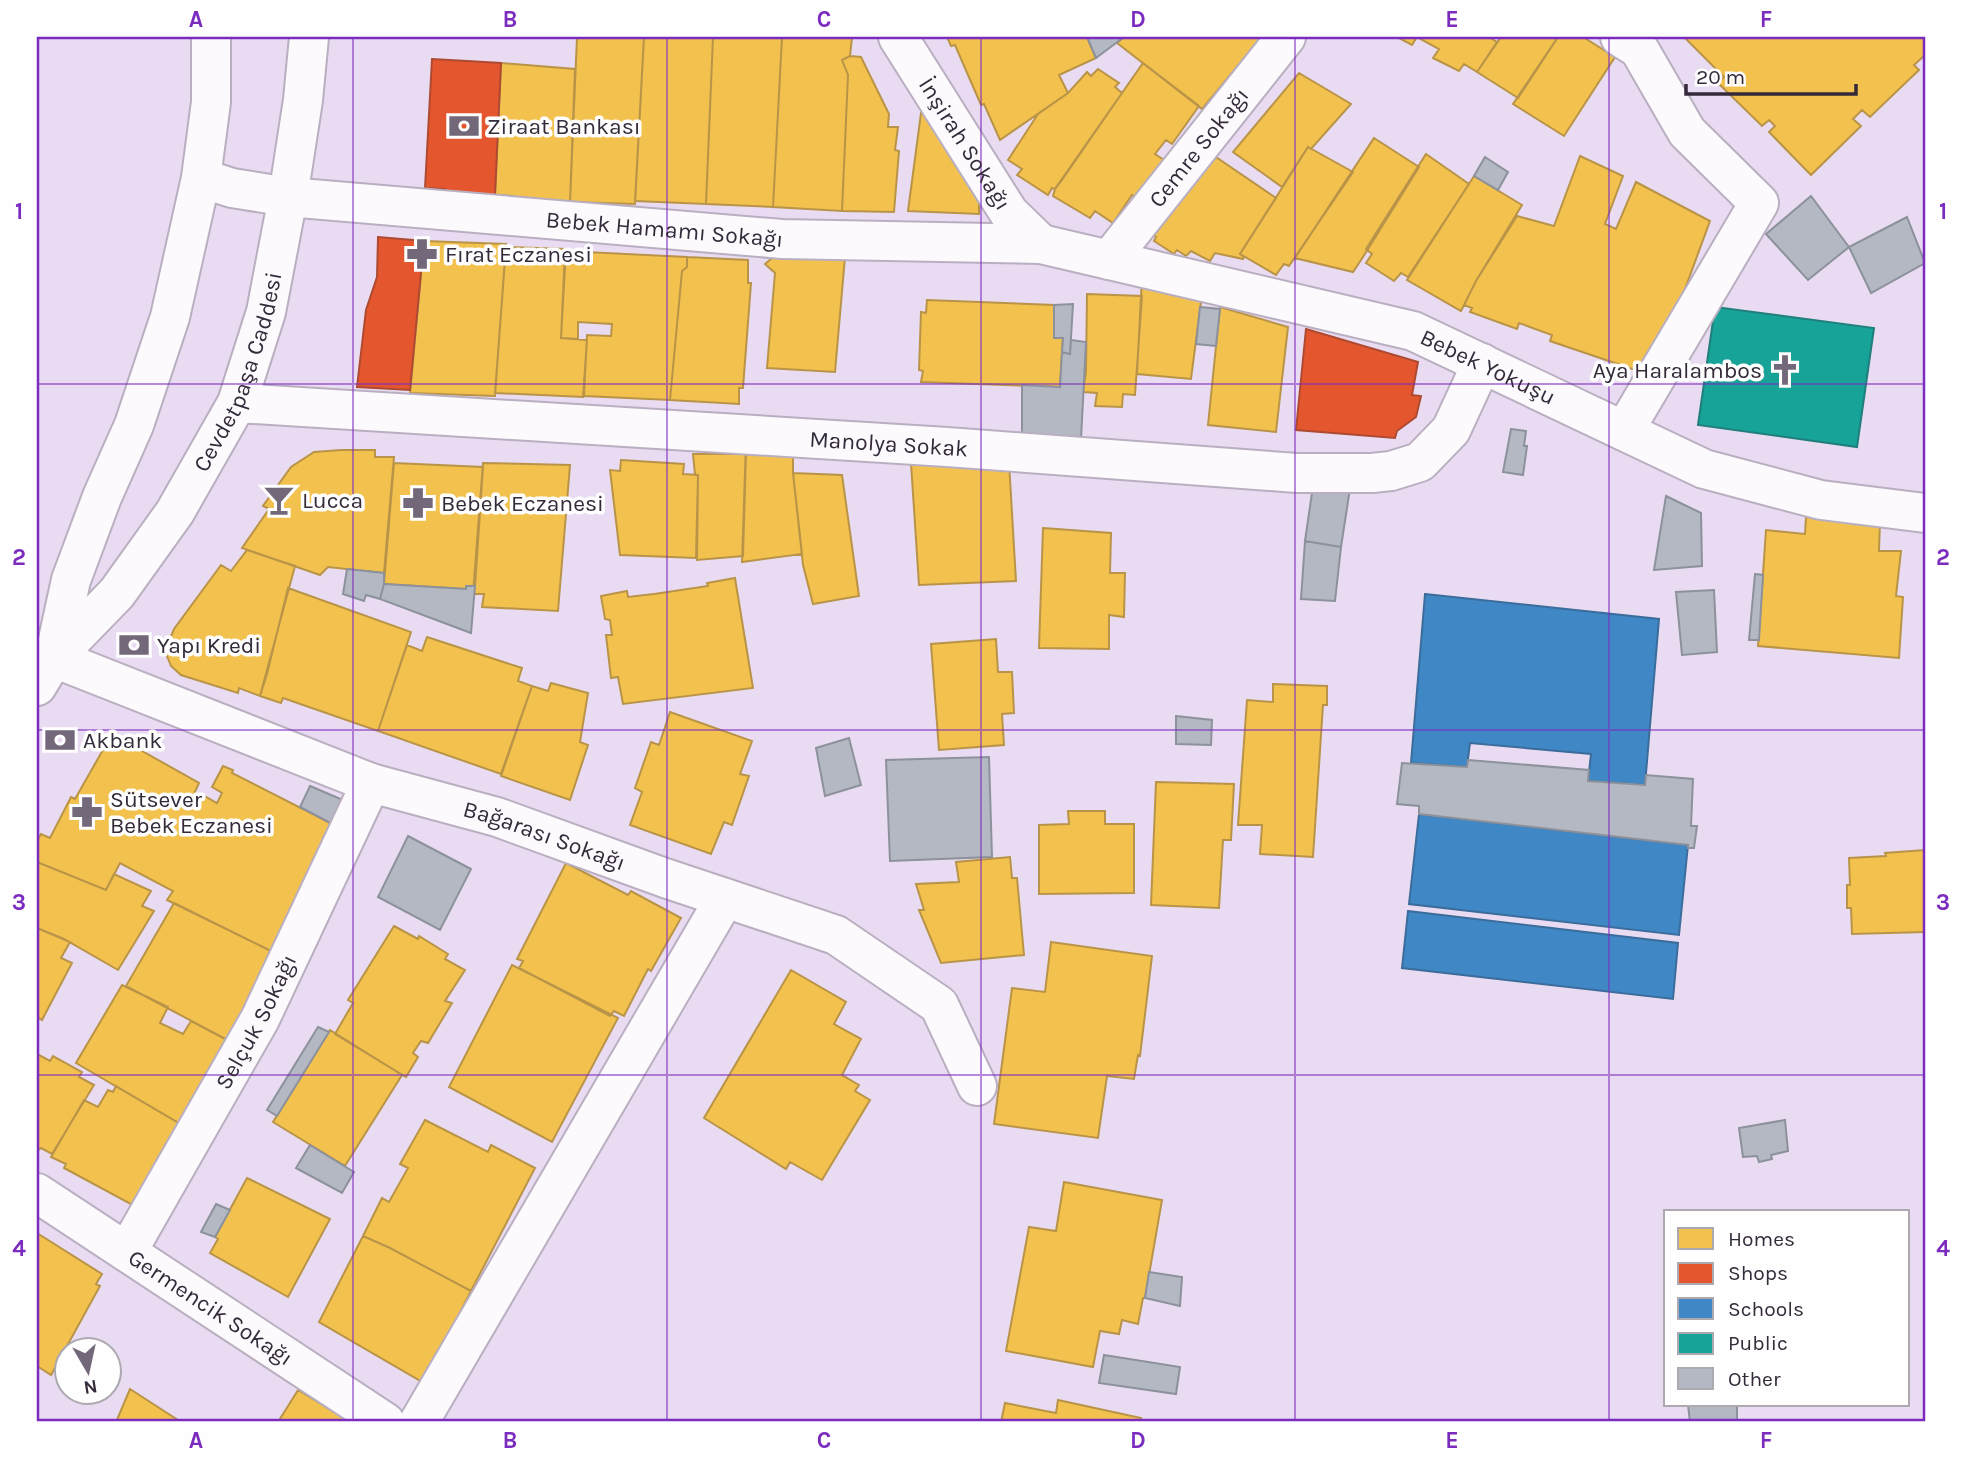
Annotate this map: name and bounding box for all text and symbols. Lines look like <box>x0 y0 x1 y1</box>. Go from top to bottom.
text: A <box>189 6 203 33</box>
text: B <box>503 6 517 33</box>
text: C <box>817 6 831 33</box>
text: D <box>1130 6 1146 33</box>
text: E <box>1445 6 1459 33</box>
text: F <box>1760 6 1772 33</box>
scale bar <box>1686 52 1855 96</box>
text: 20 m <box>1696 65 1745 89</box>
street label: İnşirah Sokağı <box>913 73 1017 215</box>
street label: Cemre Sokağı <box>1143 82 1255 213</box>
bank icon: Ziraat Bankası <box>447 109 481 143</box>
place label: Ziraat Bankası <box>487 113 641 140</box>
text: 1 <box>15 198 23 225</box>
text: 1 <box>1939 198 1947 225</box>
street label: Bebek Hamamı Sokağı <box>545 206 784 253</box>
pharmacy icon: Fırat Eczanesi <box>405 237 439 271</box>
place label: Fırat Eczanesi <box>445 241 592 268</box>
street label: Cevdetpaşa Caddesi <box>188 270 287 477</box>
street label: Bebek Yokuşu <box>1416 323 1560 411</box>
church icon: Aya Haralambos <box>1768 353 1802 387</box>
place label: Aya Haralambos <box>1593 357 1762 384</box>
street label: Manolya Sokak <box>809 425 969 463</box>
bar icon: Lucca <box>262 483 296 517</box>
pharmacy icon: Bebek Eczanesi <box>401 486 435 520</box>
place label: Lucca <box>302 487 363 514</box>
place label: Bebek Eczanesi <box>441 490 604 517</box>
text: 2 <box>12 544 26 571</box>
text: 2 <box>1936 544 1950 571</box>
bank icon: Yapı Kredi <box>117 628 151 662</box>
place label: Yapı Kredi <box>157 632 261 659</box>
bank icon: Akbank <box>43 723 77 757</box>
place label: Akbank <box>83 727 162 754</box>
place label: Sütsever Bebek Eczanesi <box>110 786 273 839</box>
pharmacy icon: Sütsever Bebek Eczanesi <box>70 795 104 829</box>
street label: Bağarası Sokağı <box>460 796 629 876</box>
text: 3 <box>12 889 26 916</box>
text: 3 <box>1936 889 1950 916</box>
street label: Selçuk Sokağı <box>210 950 302 1094</box>
legend <box>1664 1210 1910 1406</box>
text: Homes <box>1728 1227 1795 1251</box>
text: 4 <box>12 1235 26 1262</box>
text: 4 <box>1936 1235 1950 1262</box>
street label: Germencik Sokağı <box>123 1244 298 1372</box>
text: Shops <box>1728 1261 1788 1285</box>
text: Schools <box>1728 1297 1804 1321</box>
text: Public <box>1728 1331 1788 1355</box>
north arrow <box>52 1336 122 1406</box>
text: Other <box>1728 1367 1781 1391</box>
text: N <box>82 1375 99 1399</box>
text: A <box>189 1427 203 1454</box>
text: B <box>503 1427 517 1454</box>
text: C <box>817 1427 831 1454</box>
text: D <box>1130 1427 1146 1454</box>
text: E <box>1445 1427 1459 1454</box>
text: F <box>1760 1427 1772 1454</box>

